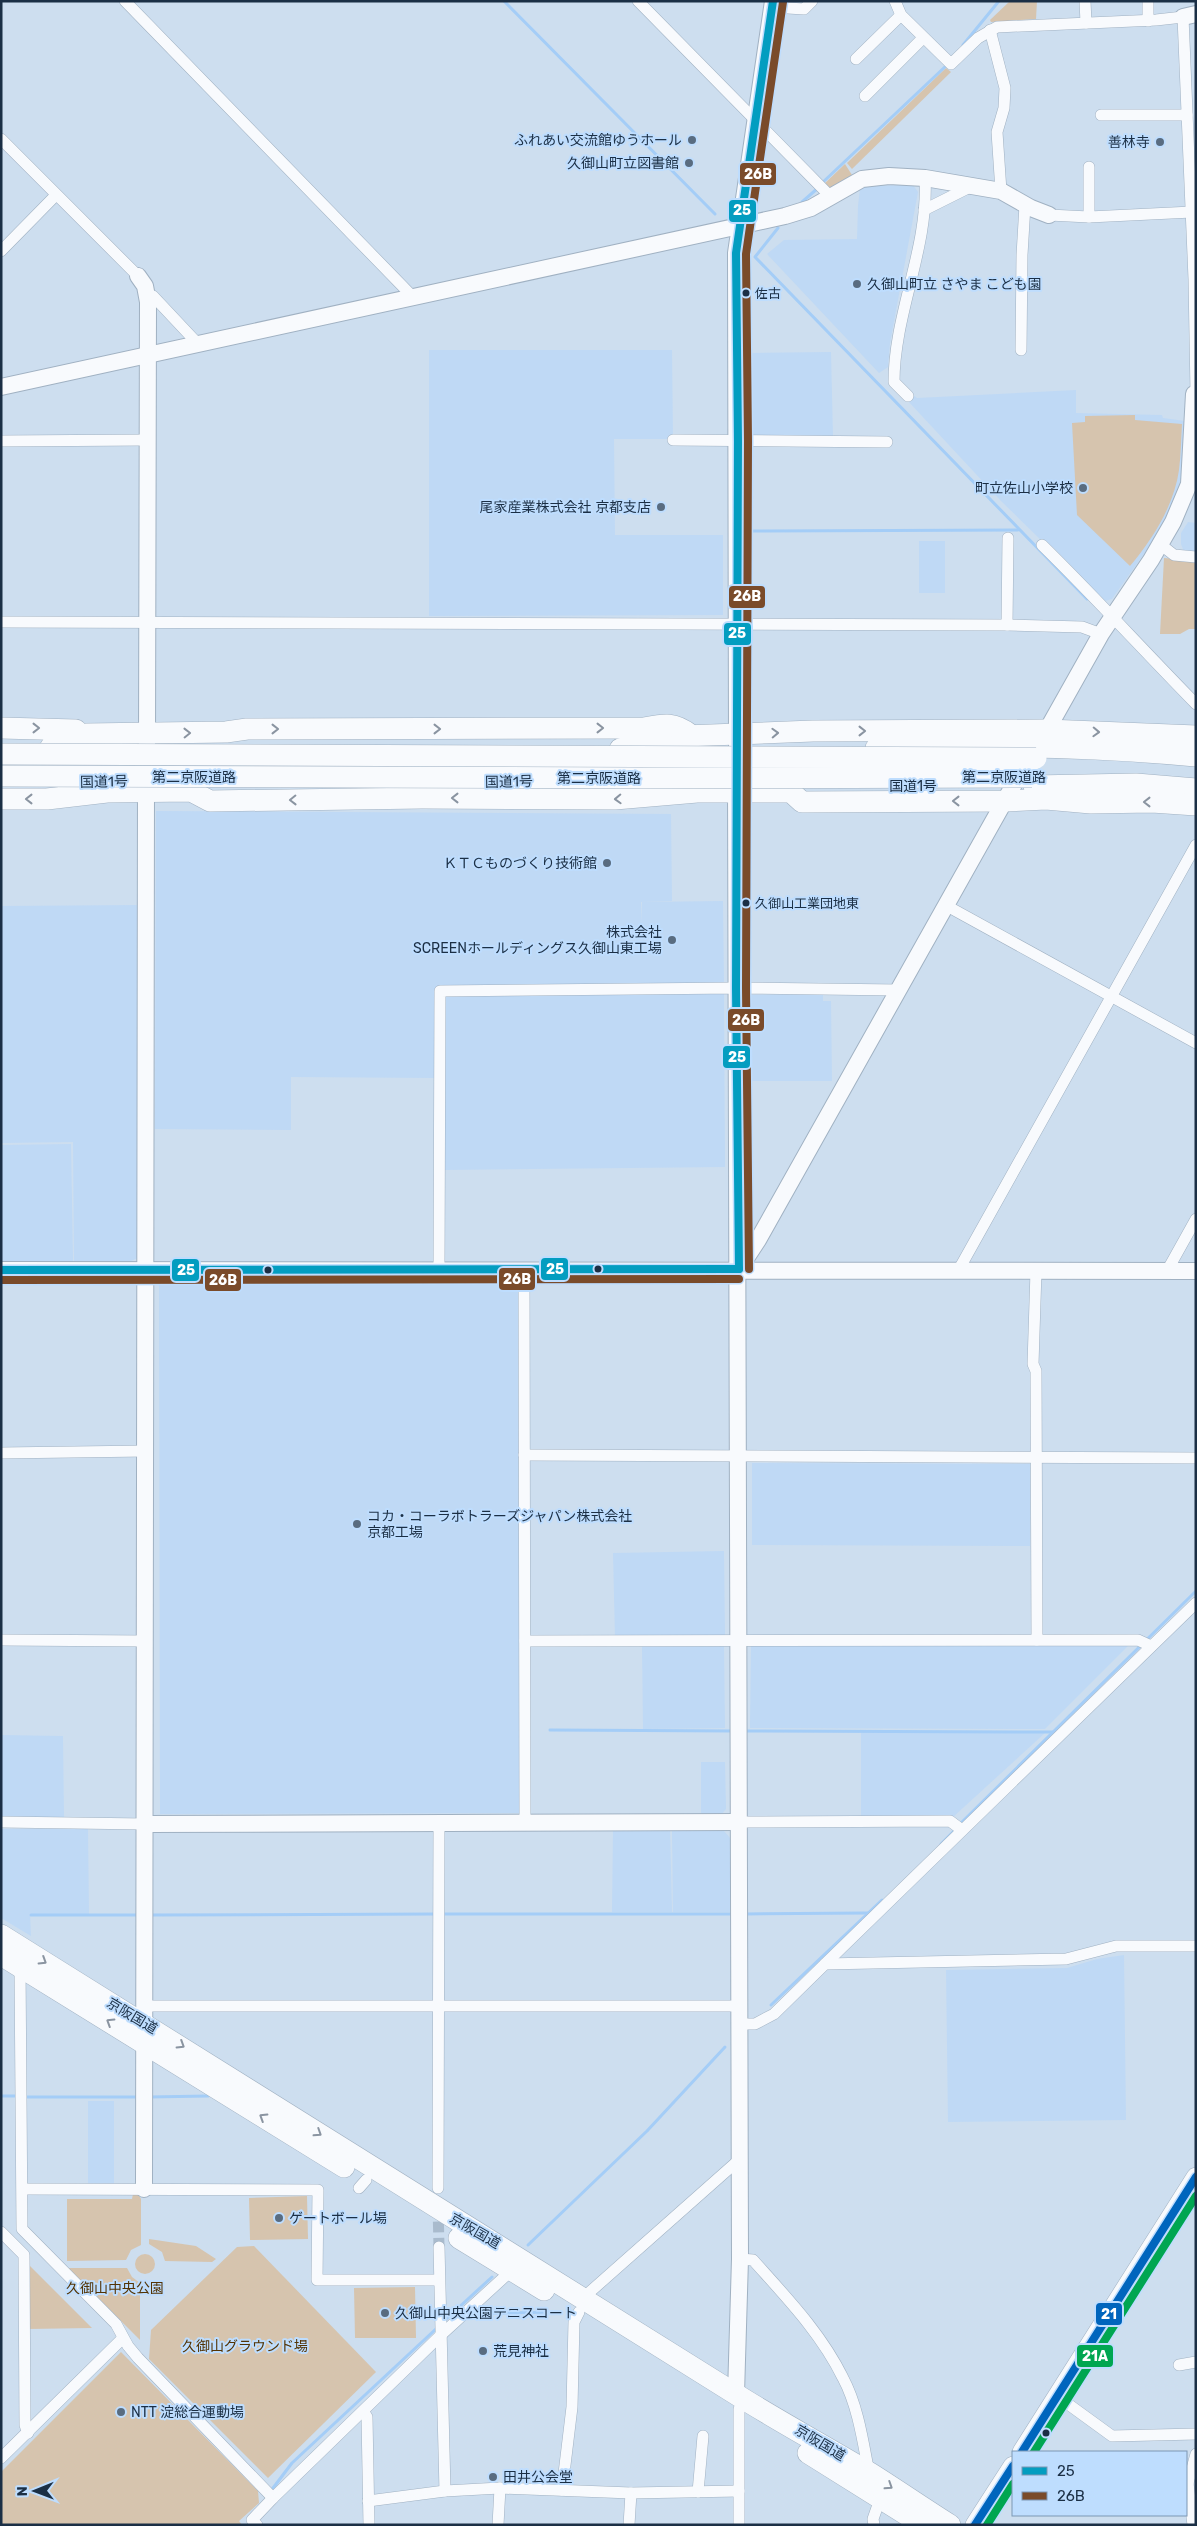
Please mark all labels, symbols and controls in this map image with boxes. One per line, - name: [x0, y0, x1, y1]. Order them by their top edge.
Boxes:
- place label: ふれあい交流館ゆうホール: [514, 132, 682, 149]
- marker: ふれあい交流館ゆうホール: [686, 134, 698, 146]
- place label: 善林寺: [1108, 134, 1150, 151]
- marker: 善林寺: [1154, 136, 1166, 148]
- place label: 久御山町立図書館: [567, 155, 679, 172]
- marker: 久御山町立図書館: [683, 157, 695, 169]
- line badge: 26B: [739, 162, 777, 186]
- text: 26B: [744, 166, 772, 183]
- line badge: 25: [728, 199, 757, 223]
- text: 25: [733, 202, 751, 219]
- place label: 久御山町立 さやま こども園: [867, 276, 1042, 293]
- marker: 久御山町立 さやま こども園: [851, 278, 863, 290]
- place label: 佐古: [755, 286, 781, 301]
- marker: 佐古: [741, 288, 751, 298]
- place label: 町立佐山小学校: [975, 480, 1073, 497]
- marker: 町立佐山小学校: [1077, 482, 1089, 494]
- place label: 尾家産業株式会社 京都支店: [480, 499, 651, 516]
- marker: 尾家産業株式会社 京都支店: [655, 501, 667, 513]
- line badge: 26B: [728, 585, 766, 609]
- text: 26B: [733, 588, 761, 605]
- line badge: 25: [723, 622, 752, 646]
- text: 25: [728, 625, 746, 642]
- one-way arrow: [33, 723, 41, 733]
- one-way arrow: [596, 723, 604, 733]
- one-way arrow: [271, 724, 279, 734]
- one-way arrow: [434, 724, 441, 734]
- one-way arrow: [858, 726, 866, 736]
- one-way arrow: [1092, 726, 1100, 737]
- one-way arrow: [184, 728, 191, 738]
- one-way arrow: [772, 728, 779, 738]
- street label: 第二京阪道路: [152, 769, 236, 786]
- street label: 第二京阪道路: [962, 769, 1046, 786]
- street label: 第二京阪道路: [557, 770, 641, 787]
- street label: 国道1号: [80, 773, 128, 791]
- street label: 国道1号: [485, 773, 533, 791]
- street label: 国道1号: [889, 778, 937, 795]
- one-way arrow: [451, 793, 458, 803]
- one-way arrow: [24, 794, 32, 804]
- one-way arrow: [613, 794, 621, 804]
- one-way arrow: [288, 795, 296, 805]
- one-way arrow: [952, 796, 960, 806]
- one-way arrow: [1143, 797, 1150, 807]
- place label: ＫＴＣものづくり技術館: [443, 855, 597, 872]
- marker: ＫＴＣものづくり技術館: [601, 857, 613, 869]
- place label: 久御山工業団地東: [755, 896, 859, 911]
- marker: 久御山工業団地東: [741, 898, 751, 908]
- place label: 株式会社 SCREENホールディングス久御山東工場: [413, 924, 662, 957]
- marker: 株式会社 SCREENホールディングス久御山東工場: [666, 934, 678, 946]
- line badge: 26B: [727, 1008, 765, 1032]
- text: 26B: [732, 1012, 760, 1029]
- line badge: 25: [722, 1045, 751, 1069]
- text: 25: [728, 1049, 746, 1066]
- line badge: 25: [540, 1257, 569, 1281]
- line badge: 25: [171, 1258, 200, 1282]
- text: 25: [546, 1261, 564, 1278]
- text: 25: [177, 1262, 195, 1279]
- unlabelled marker: [593, 1264, 603, 1274]
- unlabelled marker: [263, 1265, 273, 1275]
- line badge: 26B: [498, 1267, 536, 1291]
- line badge: 26B: [204, 1268, 242, 1292]
- text: 26B: [503, 1271, 531, 1288]
- text: 26B: [209, 1272, 237, 1289]
- place label: コカ・コーラボトラーズジャパン株式会社 京都工場: [367, 1508, 632, 1541]
- marker: コカ・コーラボトラーズジャパン株式会社 京都工場: [351, 1518, 363, 1530]
- one-way arrow: [37, 1954, 46, 1964]
- street label: 京阪国道: [104, 1994, 160, 2038]
- one-way arrow: [107, 2019, 116, 2028]
- one-way arrow: [176, 2039, 185, 2049]
- one-way arrow: [260, 2113, 269, 2123]
- one-way arrow: [313, 2126, 322, 2136]
- place label: ゲートボール場: [289, 2210, 387, 2227]
- street label: 京阪国道: [447, 2210, 503, 2252]
- marker: ゲートボール場: [273, 2212, 285, 2224]
- park label: 久御山中央公園: [66, 2280, 164, 2297]
- line badge: 21: [1095, 2302, 1123, 2326]
- place label: 久御山中央公園テニスコート: [395, 2305, 577, 2322]
- text: 21: [1101, 2306, 1117, 2323]
- marker: 久御山中央公園テニスコート: [379, 2307, 391, 2319]
- park label: 久御山グラウンド場: [182, 2338, 308, 2355]
- place label: 荒見神社: [493, 2343, 549, 2360]
- line badge: 21A: [1076, 2344, 1114, 2368]
- marker: 荒見神社: [477, 2345, 489, 2357]
- text: 21A: [1082, 2348, 1108, 2365]
- place label: NTT 淀総合運動場: [131, 2404, 244, 2421]
- marker: NTT 淀総合運動場: [115, 2406, 127, 2418]
- street label: 京阪国道: [792, 2421, 848, 2465]
- unlabelled marker: [1041, 2428, 1051, 2438]
- legend: [1012, 2451, 1187, 2516]
- text: 25: [1057, 2462, 1075, 2480]
- north arrow: [10, 2466, 60, 2516]
- place label: 田井公会堂: [503, 2469, 573, 2486]
- marker: 田井公会堂: [487, 2471, 499, 2483]
- one-way arrow: [884, 2479, 893, 2489]
- text: N: [14, 2486, 31, 2496]
- text: 26B: [1057, 2487, 1085, 2505]

